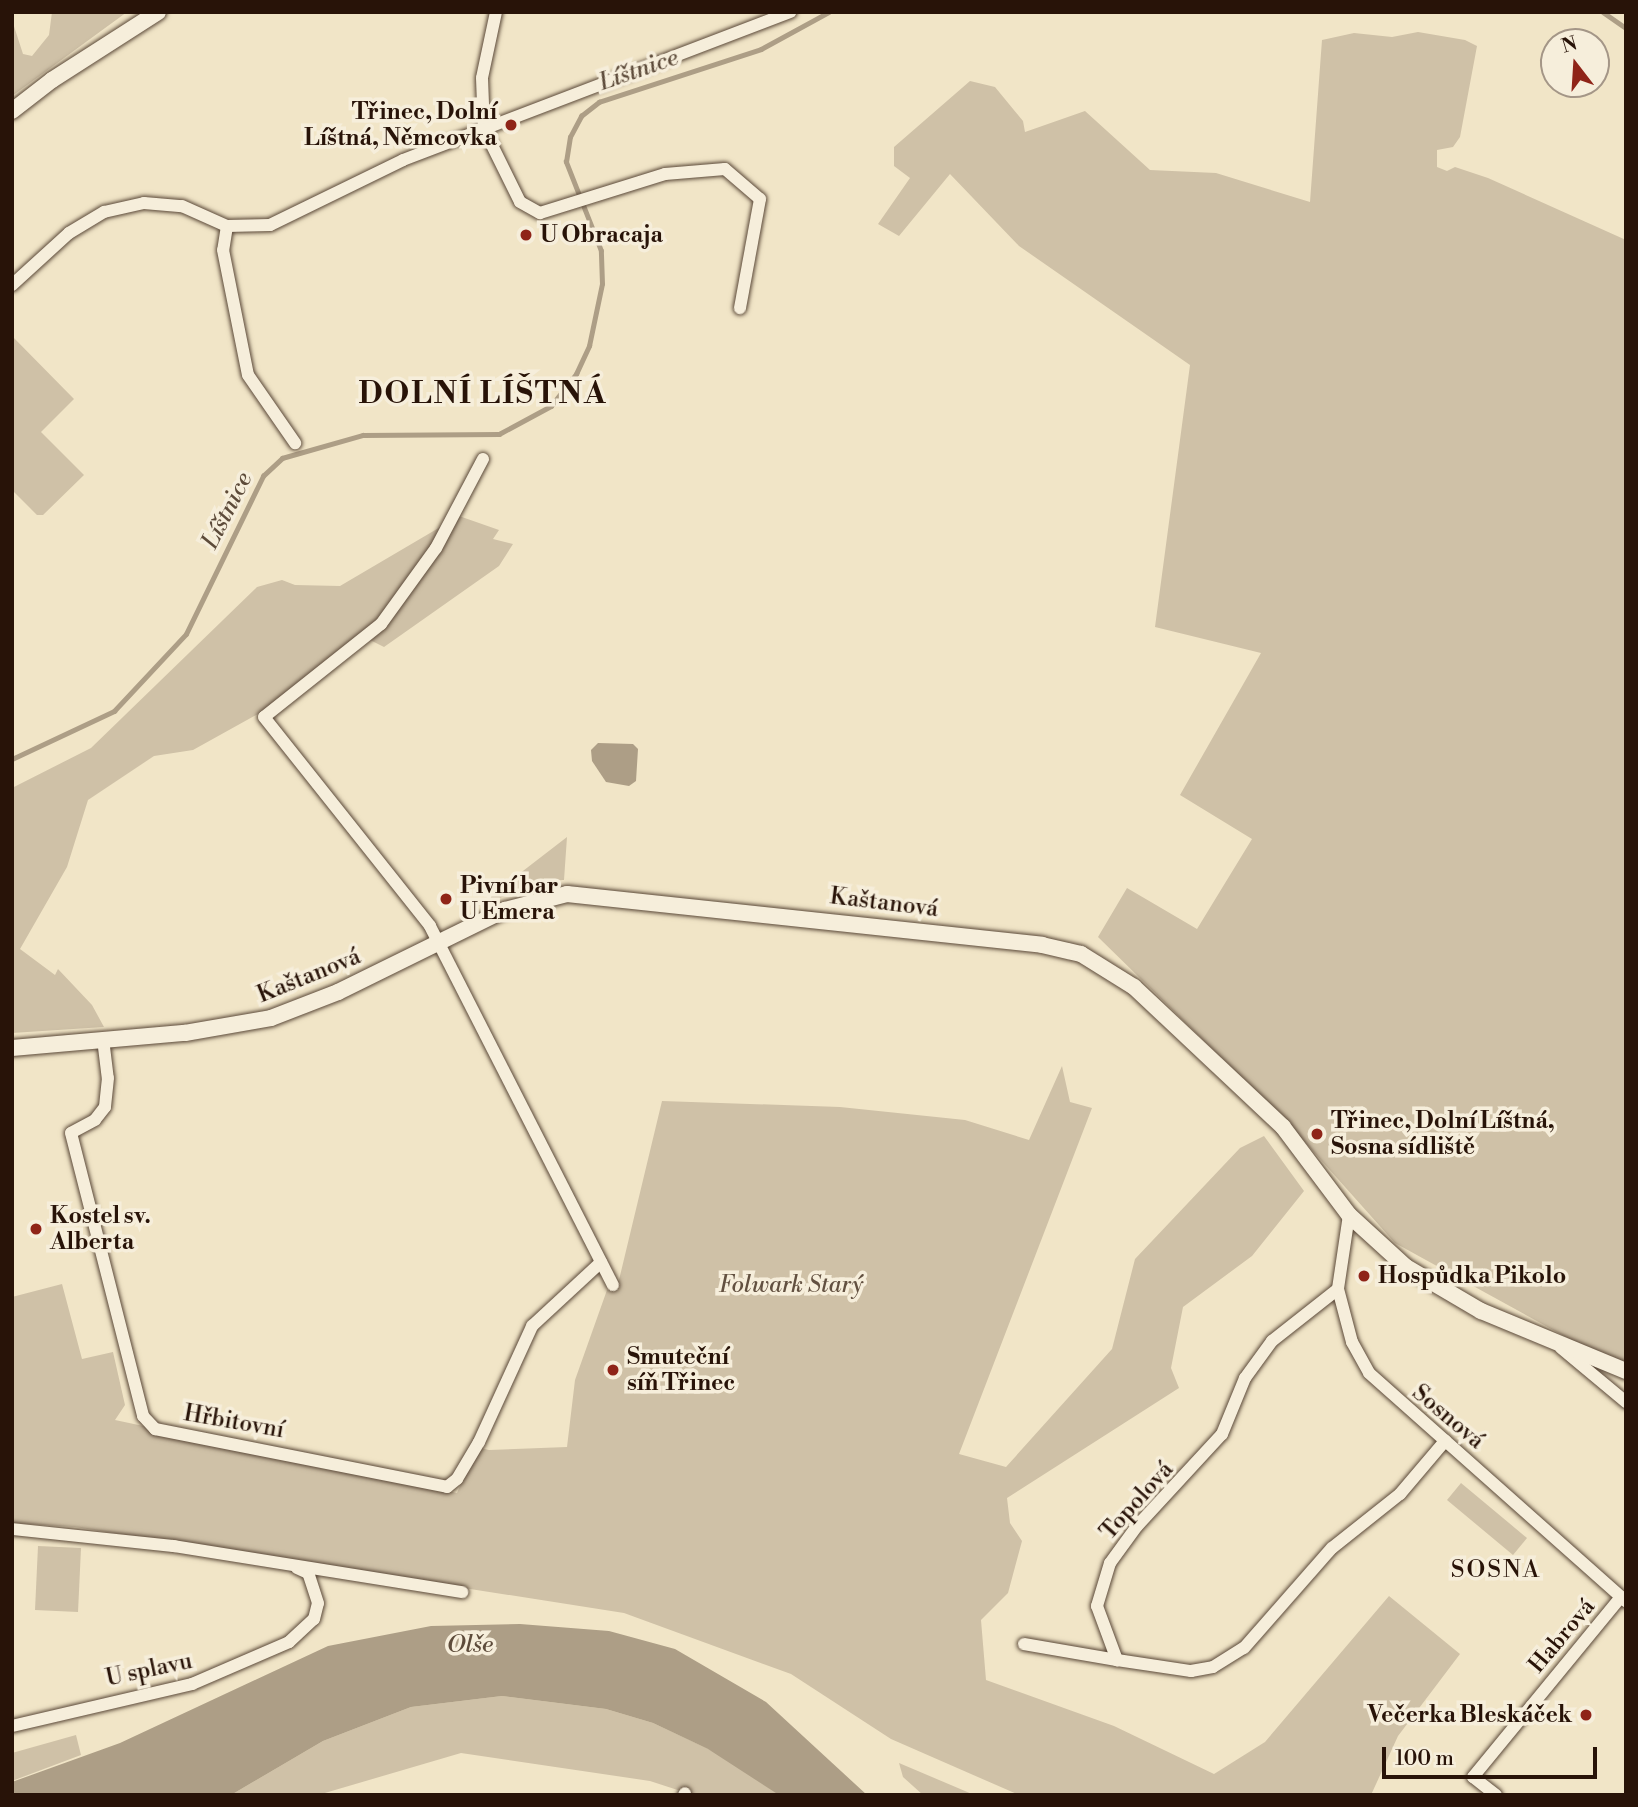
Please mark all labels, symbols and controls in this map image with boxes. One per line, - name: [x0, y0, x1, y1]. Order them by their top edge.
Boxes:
- north arrow: [1540, 28, 1610, 98]
- text: N: [1559, 31, 1580, 59]
- water label: Líštnice: [596, 44, 682, 98]
- place label: Třinec, Dolní Líštná, Němcovka: [304, 98, 497, 152]
- marker: Třinec, Dolní Líštná, Němcovka: [503, 117, 519, 133]
- place label: U Obracaja: [540, 221, 663, 249]
- marker: U Obracaja: [518, 227, 534, 243]
- district label: DOLNÍ LÍŠTNÁ: [360, 376, 606, 412]
- water label: Líštnice: [197, 468, 259, 554]
- place label: Pivní bar U Emera: [460, 872, 558, 926]
- street label: Kaštanová: [828, 883, 940, 923]
- marker: Pivní bar U Emera: [438, 891, 454, 907]
- street label: Kaštanová: [253, 943, 365, 1009]
- place label: Třinec, Dolní Líštná, Sosna sídliště: [1331, 1107, 1555, 1161]
- marker: Třinec, Dolní Líštná, Sosna sídliště: [1309, 1126, 1325, 1142]
- place label: Kostel sv. Alberta: [50, 1202, 151, 1256]
- marker: Kostel sv. Alberta: [28, 1221, 44, 1237]
- place label: Hospůdka Pikolo: [1378, 1262, 1566, 1290]
- marker: Hospůdka Pikolo: [1356, 1268, 1372, 1284]
- park label: Folwark Starý: [719, 1271, 863, 1299]
- place label: Smuteční síň Třinec: [627, 1343, 735, 1397]
- marker: Smuteční síň Třinec: [605, 1362, 621, 1378]
- street label: Sosnová: [1406, 1379, 1490, 1455]
- street label: Hřbitovní: [182, 1400, 286, 1444]
- street label: Topolová: [1095, 1456, 1179, 1546]
- district label: SOSNA: [1451, 1557, 1541, 1585]
- street label: Habrová: [1523, 1593, 1601, 1679]
- water label: Olše: [447, 1632, 493, 1660]
- street label: U splavu: [103, 1647, 195, 1693]
- place label: Večerka Bleskáček: [1368, 1701, 1572, 1729]
- marker: Večerka Bleskáček: [1578, 1707, 1594, 1723]
- scale bar: [1386, 1734, 1601, 1778]
- text: 100 m: [1395, 1746, 1454, 1772]

